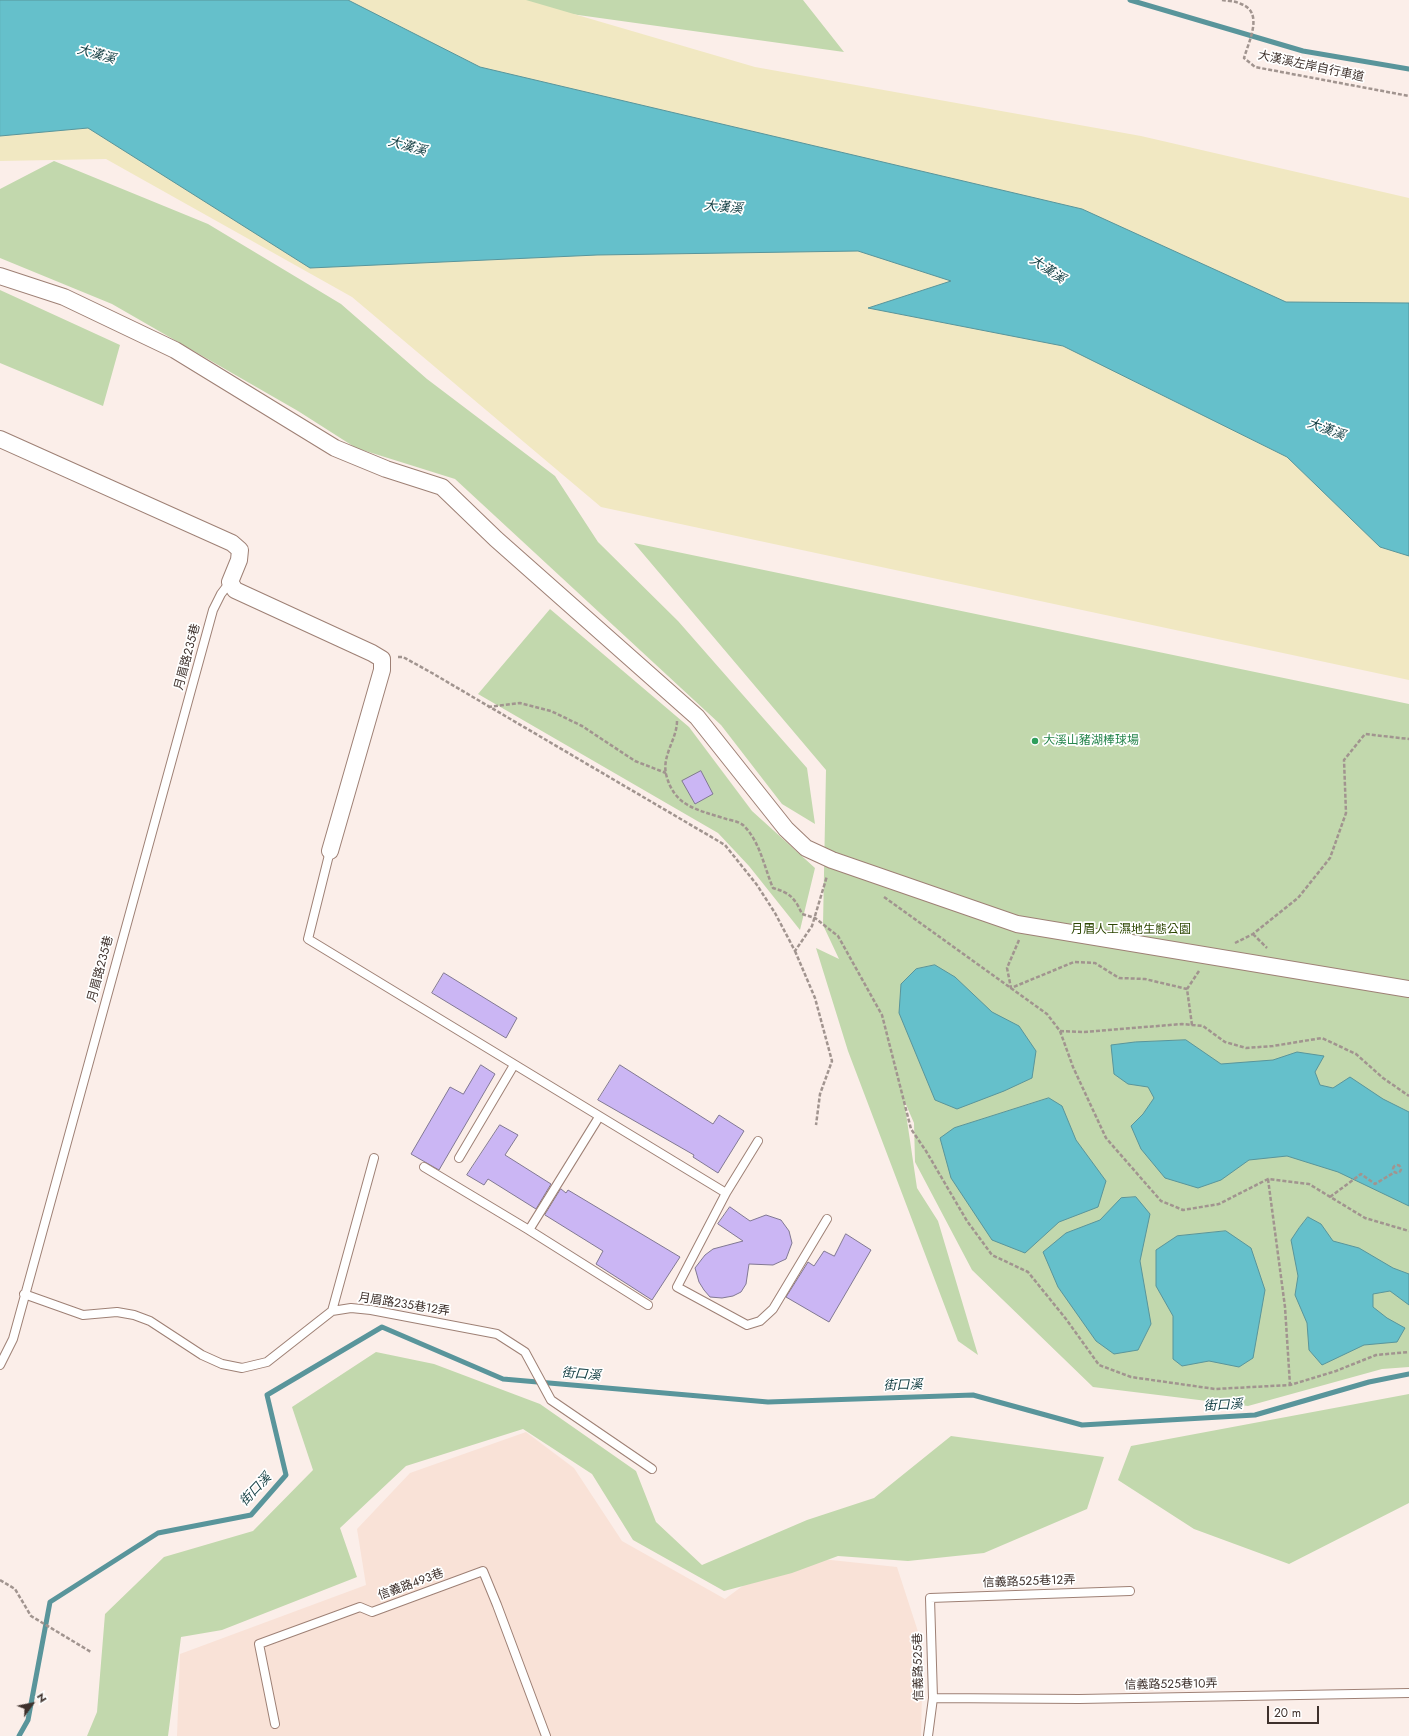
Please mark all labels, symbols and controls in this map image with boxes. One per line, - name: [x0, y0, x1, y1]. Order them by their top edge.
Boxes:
- water label: 大漢溪: [75, 42, 117, 68]
- street label: 大漢溪左岸自行車道: [1257, 49, 1365, 85]
- water label: 大漢溪: [386, 134, 428, 160]
- water label: 大漢溪: [703, 199, 743, 217]
- water label: 大漢溪: [1026, 253, 1068, 287]
- water label: 大漢溪: [1305, 416, 1347, 444]
- street label: 月眉路235巷: [172, 622, 204, 692]
- place label: 大溪山豬湖棒球場: [1043, 734, 1139, 748]
- marker: 大溪山豬湖棒球場: [1030, 736, 1040, 746]
- park label: 月眉人工濕地生態公園: [1071, 923, 1191, 937]
- street label: 月眉路235巷: [85, 934, 117, 1004]
- street label: 月眉路235巷12弄: [357, 1291, 451, 1319]
- water label: 街口溪: [561, 1366, 601, 1384]
- water label: 街口溪: [883, 1378, 923, 1394]
- water label: 街口溪: [1203, 1397, 1243, 1415]
- water label: 街口溪: [237, 1470, 275, 1510]
- street label: 信義路493巷: [376, 1567, 446, 1603]
- street label: 信義路525巷12弄: [982, 1573, 1076, 1591]
- street label: 信義路525巷: [911, 1633, 927, 1701]
- street label: 信義路525巷10弄: [1124, 1677, 1218, 1693]
- north arrow: [12, 1684, 52, 1724]
- text: N: [33, 1689, 51, 1705]
- scale bar: [1269, 1698, 1321, 1724]
- text: 20 m: [1274, 1704, 1301, 1722]

